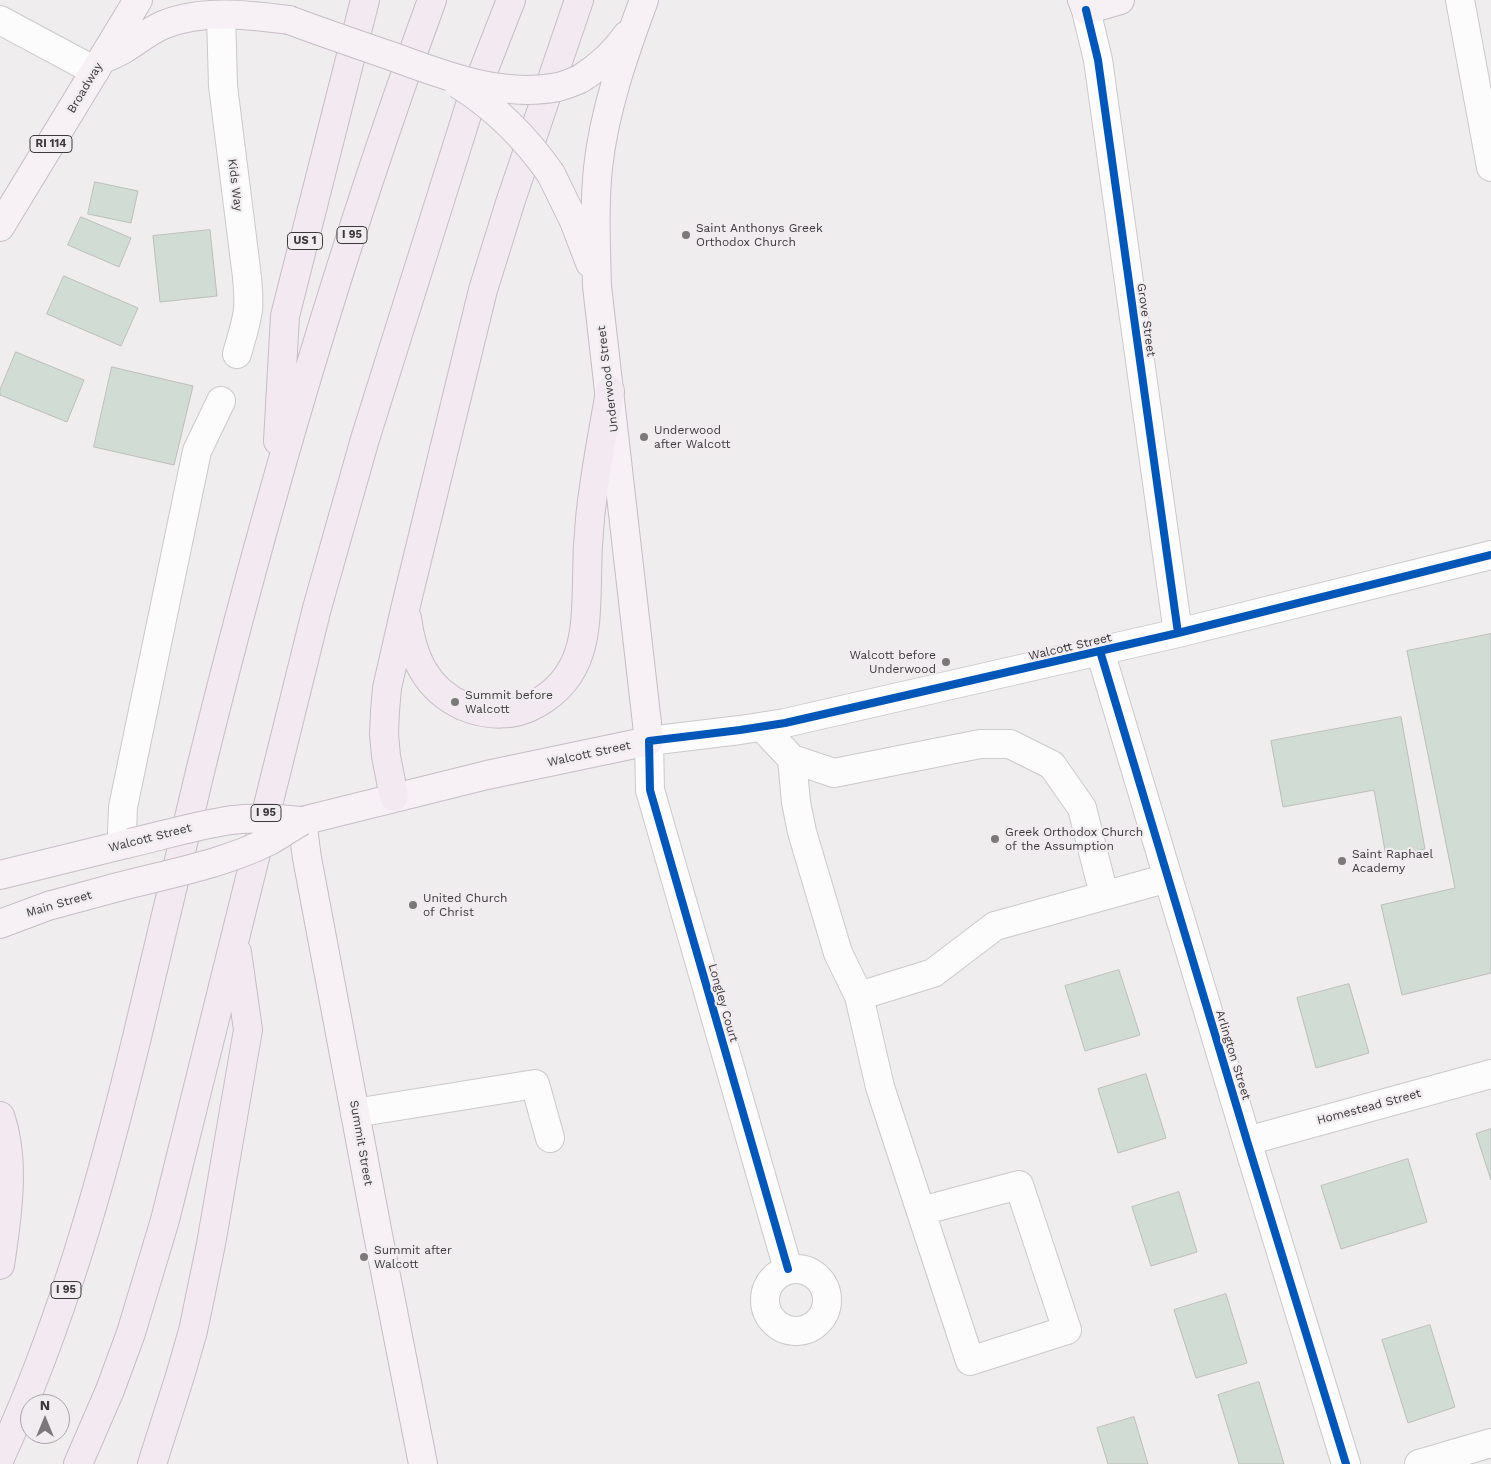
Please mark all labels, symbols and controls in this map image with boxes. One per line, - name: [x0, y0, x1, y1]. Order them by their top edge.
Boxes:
- street label: Broadway: [64, 60, 106, 116]
- road number: RI 114: [30, 136, 72, 152]
- street label: Kids Way: [225, 158, 245, 212]
- place label: Saint Anthonys Greek Orthodox Church: [696, 221, 823, 249]
- road number: I 95: [337, 226, 367, 244]
- marker: Saint Anthonys Greek Orthodox Church: [680, 229, 692, 241]
- road number: US 1: [288, 232, 322, 250]
- street label: Grove Street: [1134, 282, 1158, 358]
- street label: Underwood Street: [594, 325, 622, 433]
- place label: Underwood after Walcott: [654, 423, 730, 451]
- marker: Underwood after Walcott: [638, 431, 650, 443]
- street label: Walcott Street: [1027, 630, 1113, 664]
- place label: Walcott before Underwood: [850, 648, 936, 676]
- marker: Walcott before Underwood: [940, 656, 952, 668]
- place label: Summit before Walcott: [465, 688, 553, 716]
- marker: Summit before Walcott: [449, 696, 461, 708]
- street label: Walcott Street: [546, 738, 632, 770]
- road number: I 95: [251, 804, 281, 821]
- street label: Walcott Street: [107, 821, 193, 855]
- place label: Greek Orthodox Church of the Assumption: [1005, 825, 1143, 853]
- marker: Greek Orthodox Church of the Assumption: [989, 833, 1001, 845]
- place label: Saint Raphael Academy: [1352, 847, 1433, 875]
- marker: Saint Raphael Academy: [1336, 855, 1348, 867]
- street label: Main Street: [24, 888, 94, 920]
- place label: United Church of Christ: [423, 891, 508, 919]
- marker: United Church of Christ: [407, 899, 419, 911]
- street label: Longley Court: [705, 962, 741, 1044]
- street label: Arlington Street: [1212, 1008, 1254, 1102]
- street label: Homestead Street: [1315, 1086, 1423, 1128]
- street label: Summit Street: [346, 1099, 376, 1187]
- place label: Summit after Walcott: [374, 1243, 452, 1271]
- marker: Summit after Walcott: [358, 1251, 370, 1263]
- road number: I 95: [51, 1282, 81, 1298]
- north arrow: [20, 1394, 70, 1444]
- text: N: [40, 1397, 50, 1413]

